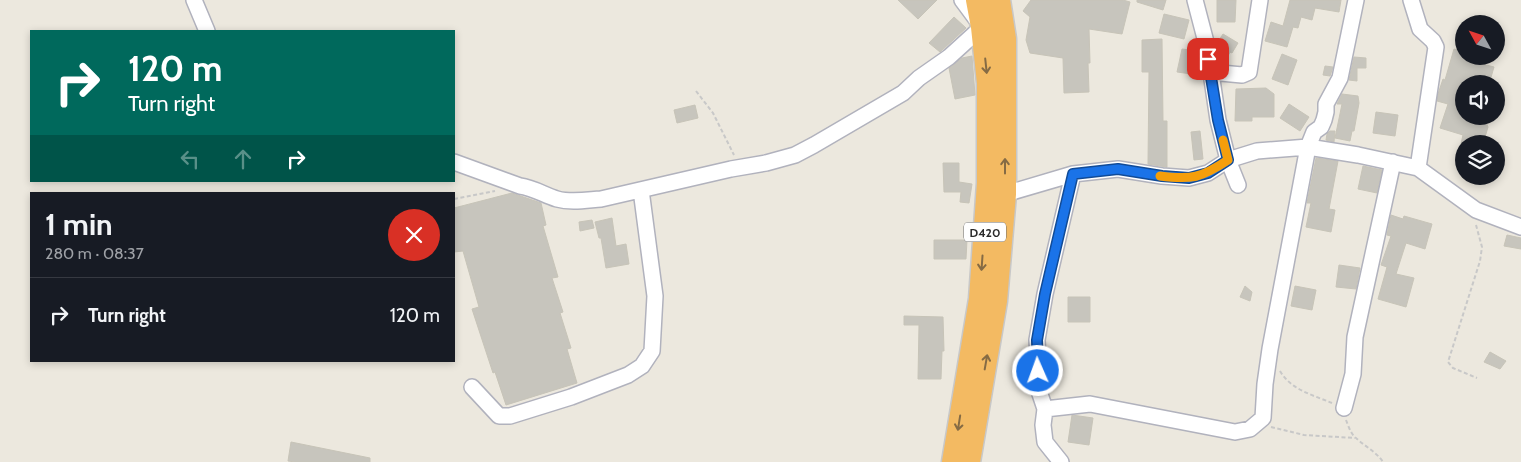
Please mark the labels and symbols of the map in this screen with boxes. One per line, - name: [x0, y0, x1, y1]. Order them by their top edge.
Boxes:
- north arrow: [1455, 15, 1505, 65]
- pin: [1187, 38, 1229, 80]
- one-way arrow: [981, 57, 991, 73]
- one-way arrow: [1000, 158, 1009, 174]
- road number: D420: [964, 222, 1006, 242]
- one-way arrow: [978, 254, 987, 270]
- position arrow: [1011, 344, 1063, 396]
- one-way arrow: [981, 355, 991, 371]
- one-way arrow: [954, 415, 964, 431]

